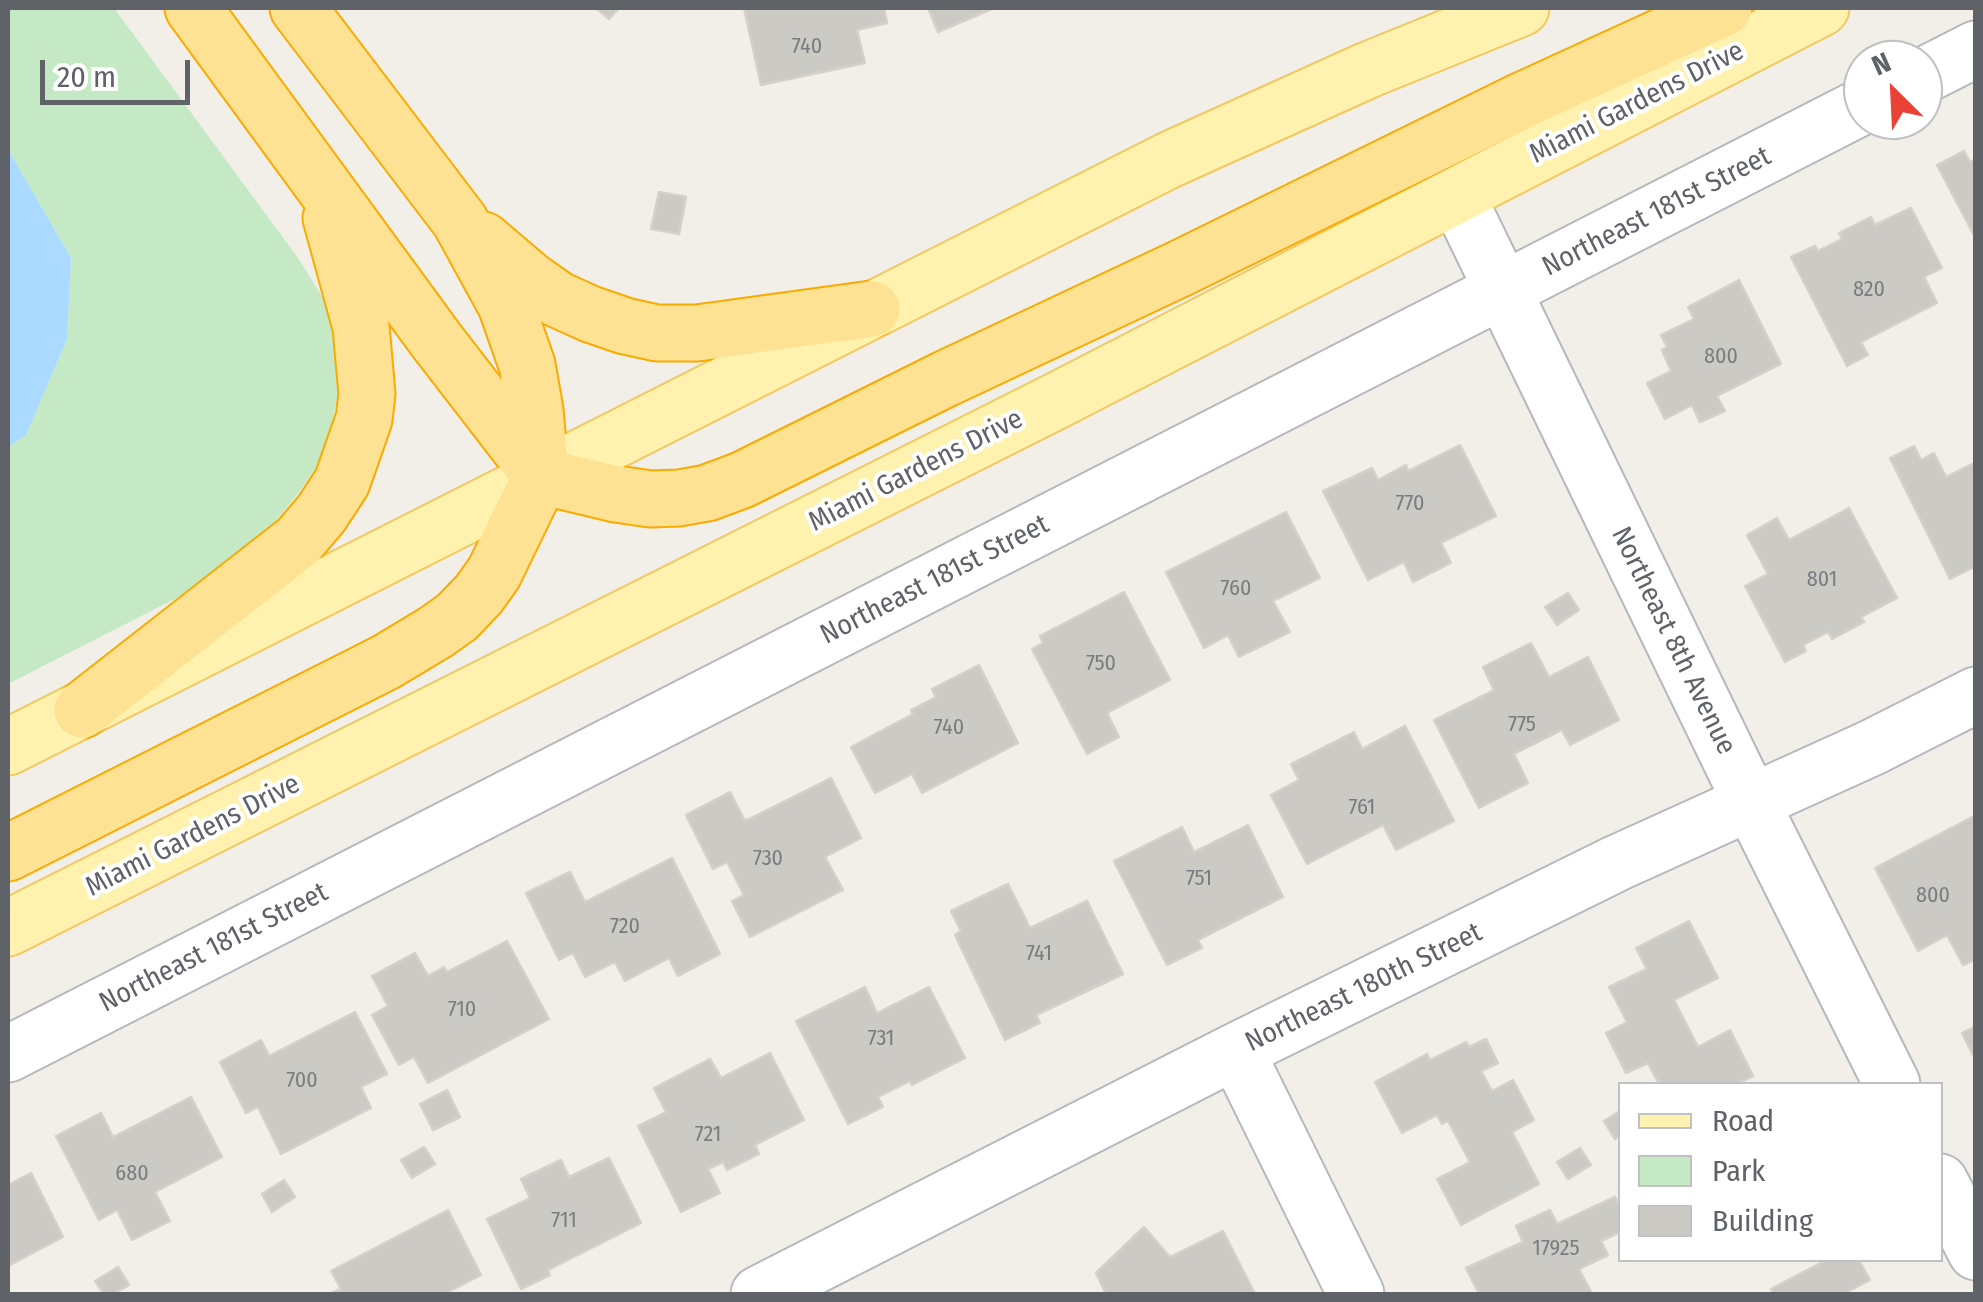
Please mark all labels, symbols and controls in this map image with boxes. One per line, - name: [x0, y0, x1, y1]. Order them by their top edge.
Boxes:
- house number: 740: [792, 34, 822, 60]
- street label: Miami Gardens Drive: [1524, 34, 1750, 172]
- scale bar: [45, 40, 195, 102]
- north arrow: [1843, 40, 1943, 140]
- text: N: [1867, 45, 1896, 82]
- text: 20 m: [57, 59, 116, 95]
- street label: Northeast 181st Street: [1537, 140, 1777, 284]
- house number: 820: [1853, 277, 1885, 303]
- house number: 800: [1704, 344, 1738, 370]
- street label: Miami Gardens Drive: [803, 402, 1029, 540]
- house number: 770: [1395, 491, 1425, 517]
- street label: Northeast 181st Street: [815, 508, 1055, 652]
- street label: Northeast 8th Avenue: [1603, 522, 1743, 760]
- house number: 801: [1807, 567, 1837, 593]
- house number: 760: [1221, 576, 1251, 602]
- house number: 750: [1086, 651, 1116, 677]
- house number: 775: [1508, 712, 1536, 738]
- house number: 740: [934, 715, 964, 741]
- street label: Miami Gardens Drive: [80, 767, 306, 905]
- house number: 761: [1349, 795, 1375, 821]
- house number: 730: [753, 846, 783, 872]
- house number: 751: [1186, 866, 1212, 892]
- street label: Northeast 181st Street: [94, 876, 334, 1020]
- house number: 800: [1916, 883, 1950, 909]
- house number: 720: [610, 914, 640, 940]
- street label: Northeast 180th Street: [1240, 916, 1488, 1060]
- house number: 741: [1026, 941, 1052, 967]
- house number: 710: [448, 997, 476, 1023]
- house number: 731: [868, 1026, 894, 1052]
- house number: 700: [286, 1068, 318, 1094]
- legend: [1618, 1082, 1943, 1262]
- text: Road: [1712, 1103, 1774, 1139]
- house number: 721: [695, 1122, 721, 1148]
- text: Park: [1712, 1153, 1765, 1189]
- house number: 680: [115, 1161, 149, 1187]
- text: Building: [1712, 1203, 1813, 1239]
- house number: 711: [551, 1208, 577, 1234]
- house number: 17925: [1532, 1236, 1580, 1262]

